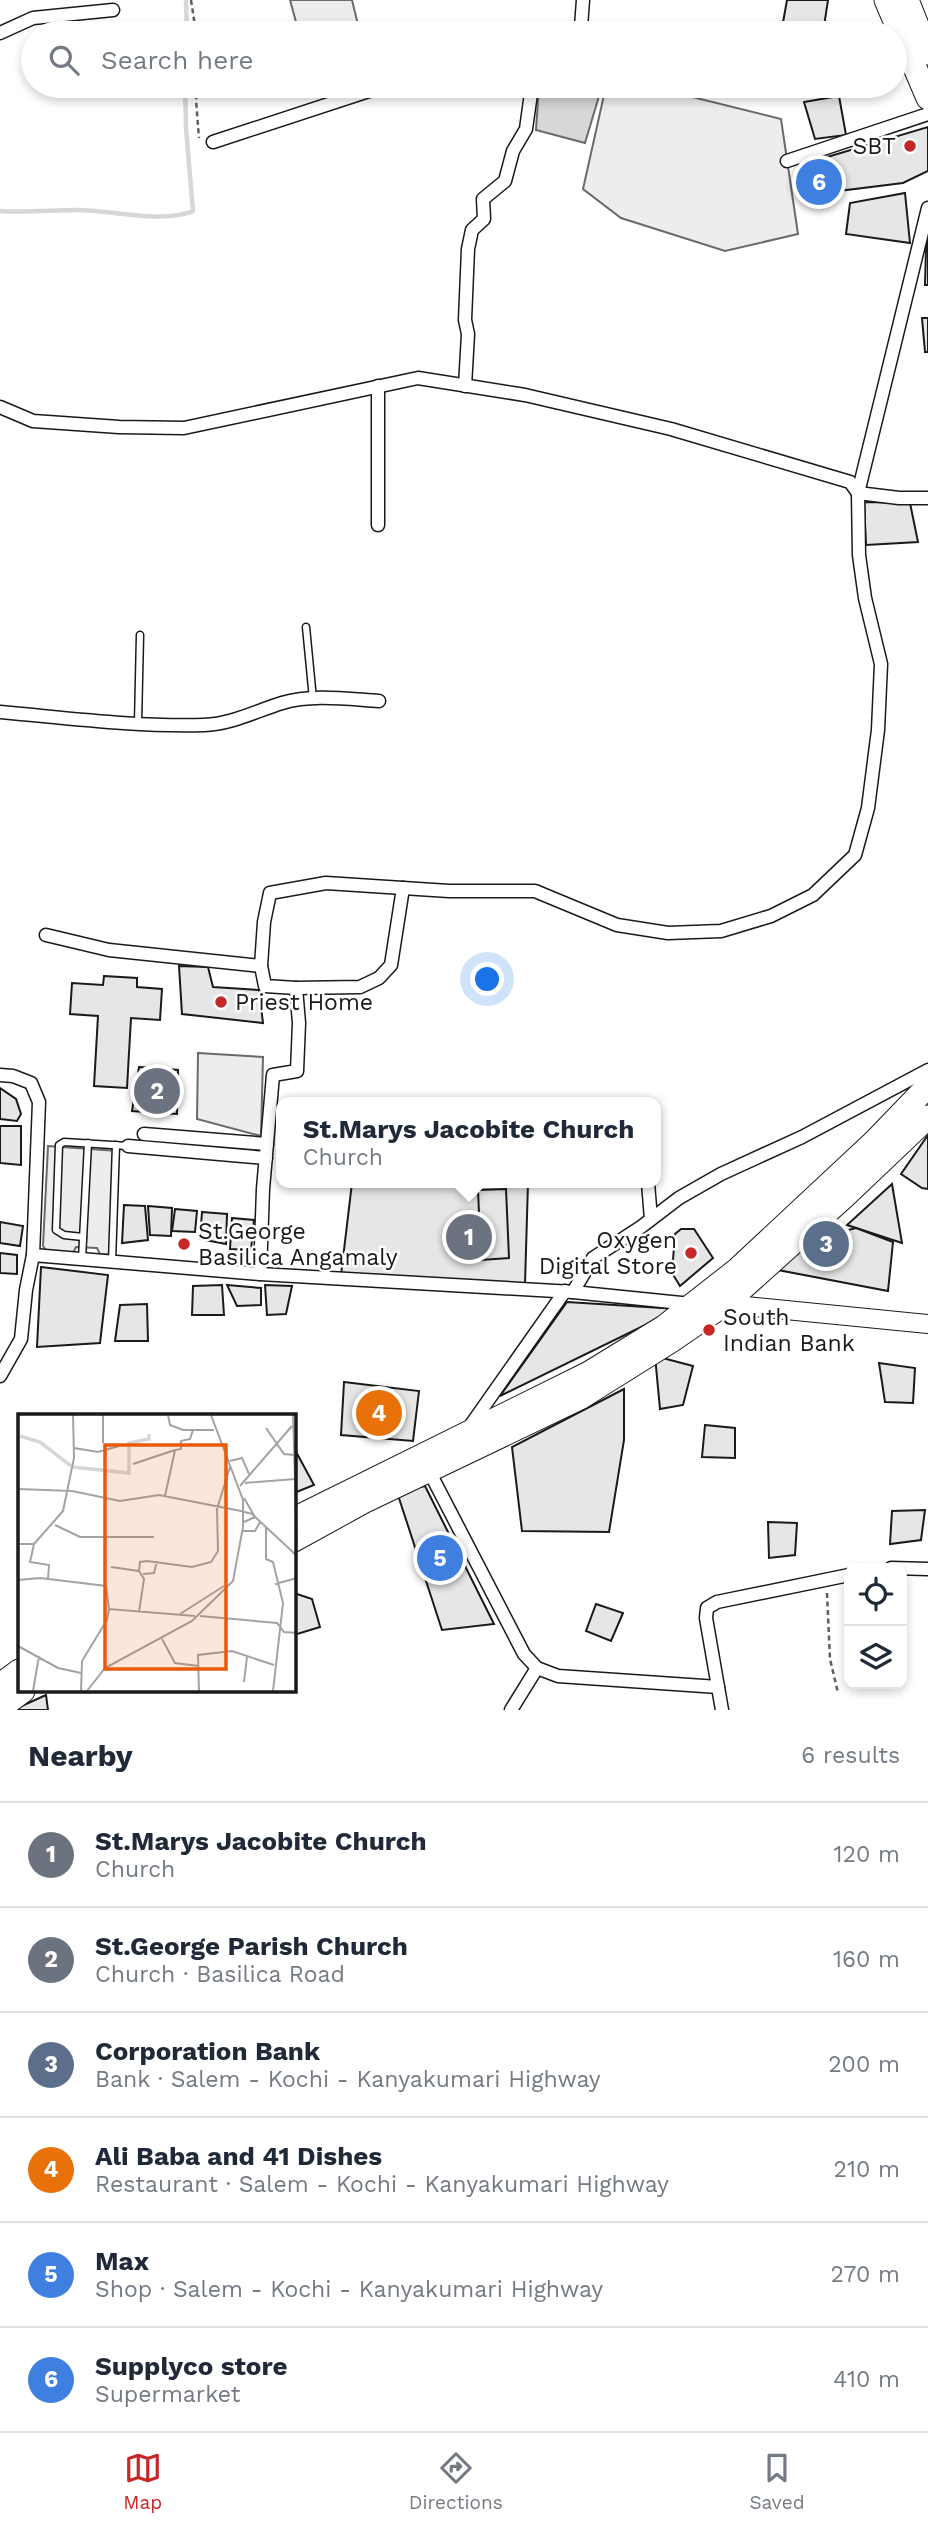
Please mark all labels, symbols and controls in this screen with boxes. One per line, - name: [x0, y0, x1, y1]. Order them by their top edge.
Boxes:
- search box: [21, 21, 907, 98]
- icon: search: [45, 41, 83, 79]
- text: Search here: [101, 45, 253, 75]
- place label: SBT: [853, 133, 896, 160]
- marker: SBT: [902, 138, 918, 154]
- pin: 6: [796, 156, 842, 208]
- your location: [470, 962, 504, 996]
- place label: Priest Home: [235, 989, 373, 1016]
- marker: Priest Home: [213, 994, 229, 1010]
- pin: 2: [134, 1065, 180, 1117]
- popup: [276, 1097, 661, 1188]
- text: St.Marys Jacobite Church: [303, 1114, 634, 1144]
- text: Church: [303, 1144, 383, 1171]
- pin: 1: [446, 1211, 492, 1263]
- place label: St.George Basilica Angamaly: [198, 1218, 398, 1271]
- pin: 3: [803, 1218, 849, 1270]
- place label: Oxygen Digital Store: [539, 1227, 677, 1280]
- marker: St.George Basilica Angamaly: [176, 1236, 192, 1252]
- marker: Oxygen Digital Store: [683, 1245, 699, 1261]
- place label: South Indian Bank: [723, 1304, 855, 1357]
- marker: South Indian Bank: [701, 1322, 717, 1338]
- pin: 4: [356, 1387, 402, 1439]
- inset map: [18, 1414, 296, 1692]
- pin: 5: [417, 1532, 463, 1584]
- map controls: [844, 1563, 907, 1689]
- button: locate: [844, 1563, 907, 1626]
- button: layers: [844, 1626, 907, 1689]
- text: Nearby: [28, 1738, 133, 1773]
- text: 6 results: [801, 1742, 900, 1769]
- text: St.Marys Jacobite Church: [95, 1826, 427, 1856]
- text: 1: [46, 1841, 56, 1868]
- text: 120 m: [834, 1841, 900, 1868]
- text: Church: [95, 1856, 175, 1883]
- text: St.George Parish Church: [95, 1931, 408, 1961]
- text: 2: [44, 1946, 58, 1973]
- text: 160 m: [833, 1946, 900, 1973]
- text: Church · Basilica Road: [95, 1961, 345, 1988]
- text: Corporation Bank: [95, 2036, 320, 2066]
- text: 3: [44, 2051, 58, 2078]
- text: 200 m: [828, 2051, 900, 2078]
- text: Bank · Salem - Kochi - Kanyakumari Highway: [95, 2066, 601, 2093]
- text: Ali Baba and 41 Dishes: [95, 2141, 382, 2171]
- text: 4: [44, 2156, 58, 2183]
- text: 210 m: [834, 2156, 900, 2183]
- text: Restaurant · Salem - Kochi - Kanyakumari Highway: [95, 2171, 669, 2198]
- text: Max: [95, 2246, 149, 2276]
- text: 5: [44, 2261, 58, 2288]
- text: 270 m: [831, 2261, 900, 2288]
- text: Shop · Salem - Kochi - Kanyakumari Highway: [95, 2276, 603, 2303]
- text: Supplyco store: [95, 2351, 288, 2381]
- text: 6: [44, 2366, 58, 2393]
- text: 410 m: [833, 2366, 900, 2393]
- text: Supermarket: [95, 2381, 240, 2408]
- tab: Map: [123, 2449, 162, 2514]
- tab: Directions: [409, 2449, 503, 2514]
- tab: Saved: [749, 2449, 805, 2514]

